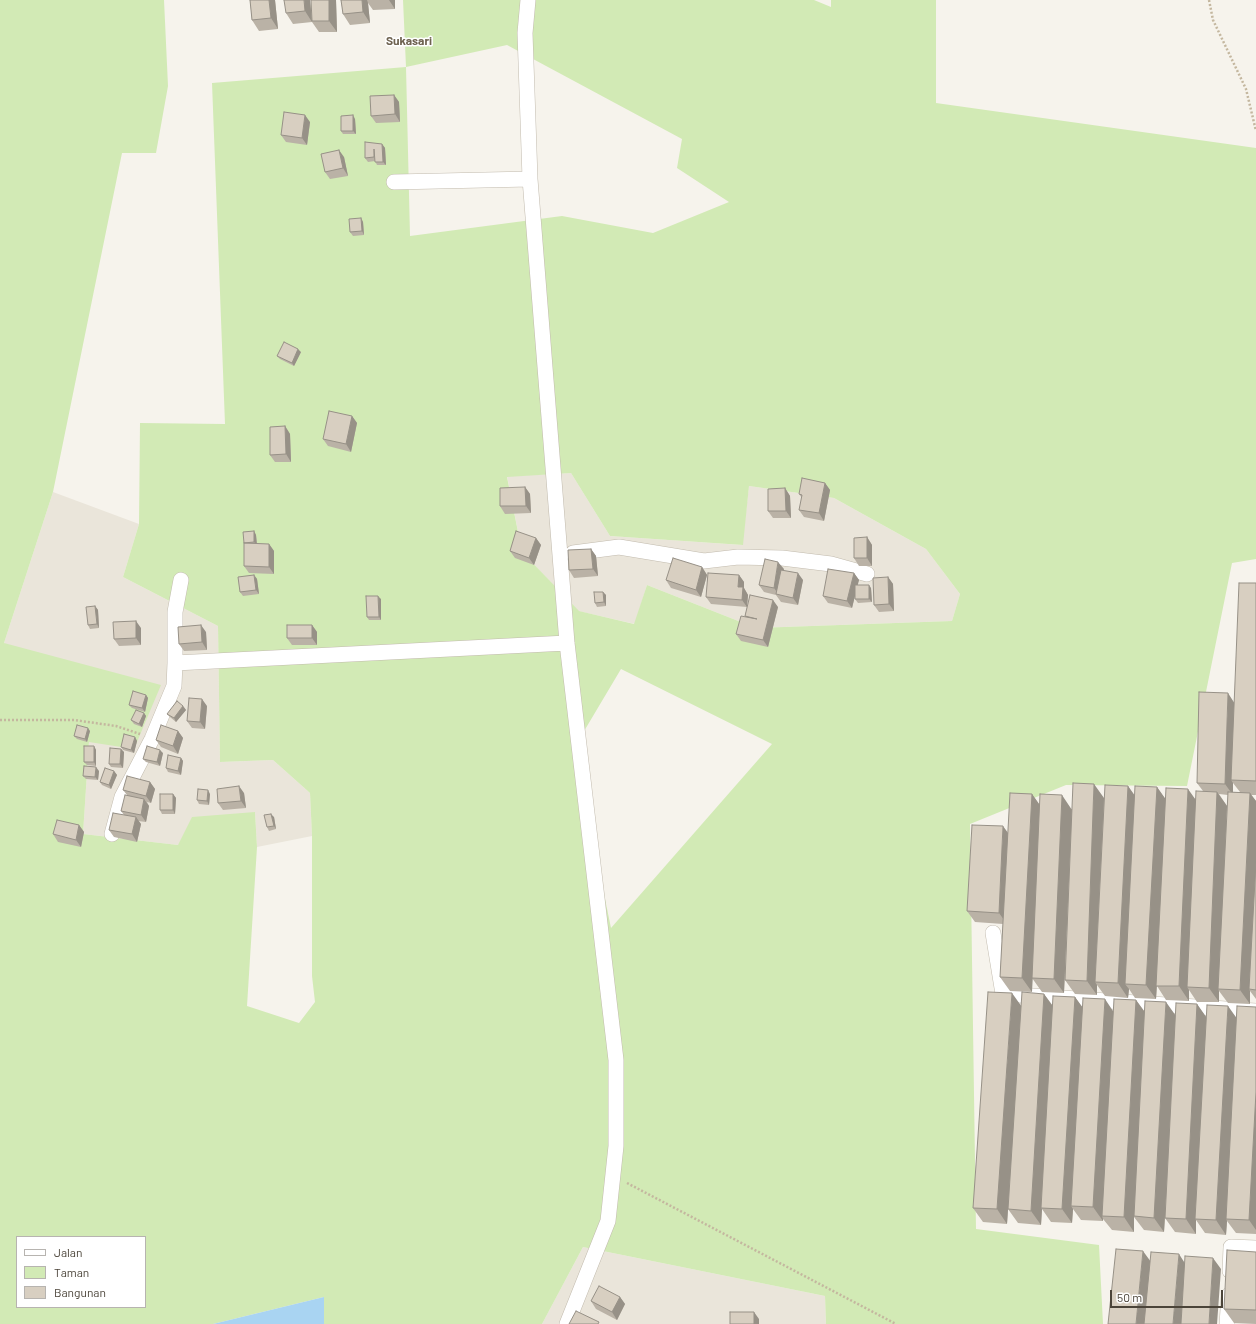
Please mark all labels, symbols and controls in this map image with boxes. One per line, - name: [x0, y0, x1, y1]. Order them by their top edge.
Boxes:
- district label: Sukasari: [386, 34, 432, 48]
- legend: [16, 1236, 146, 1308]
- text: Jalan: [54, 1245, 82, 1259]
- text: Taman: [54, 1265, 89, 1279]
- scale bar: [1112, 1282, 1225, 1308]
- text: Bangunan: [54, 1285, 106, 1299]
- text: 50 m: [1117, 1290, 1142, 1304]

